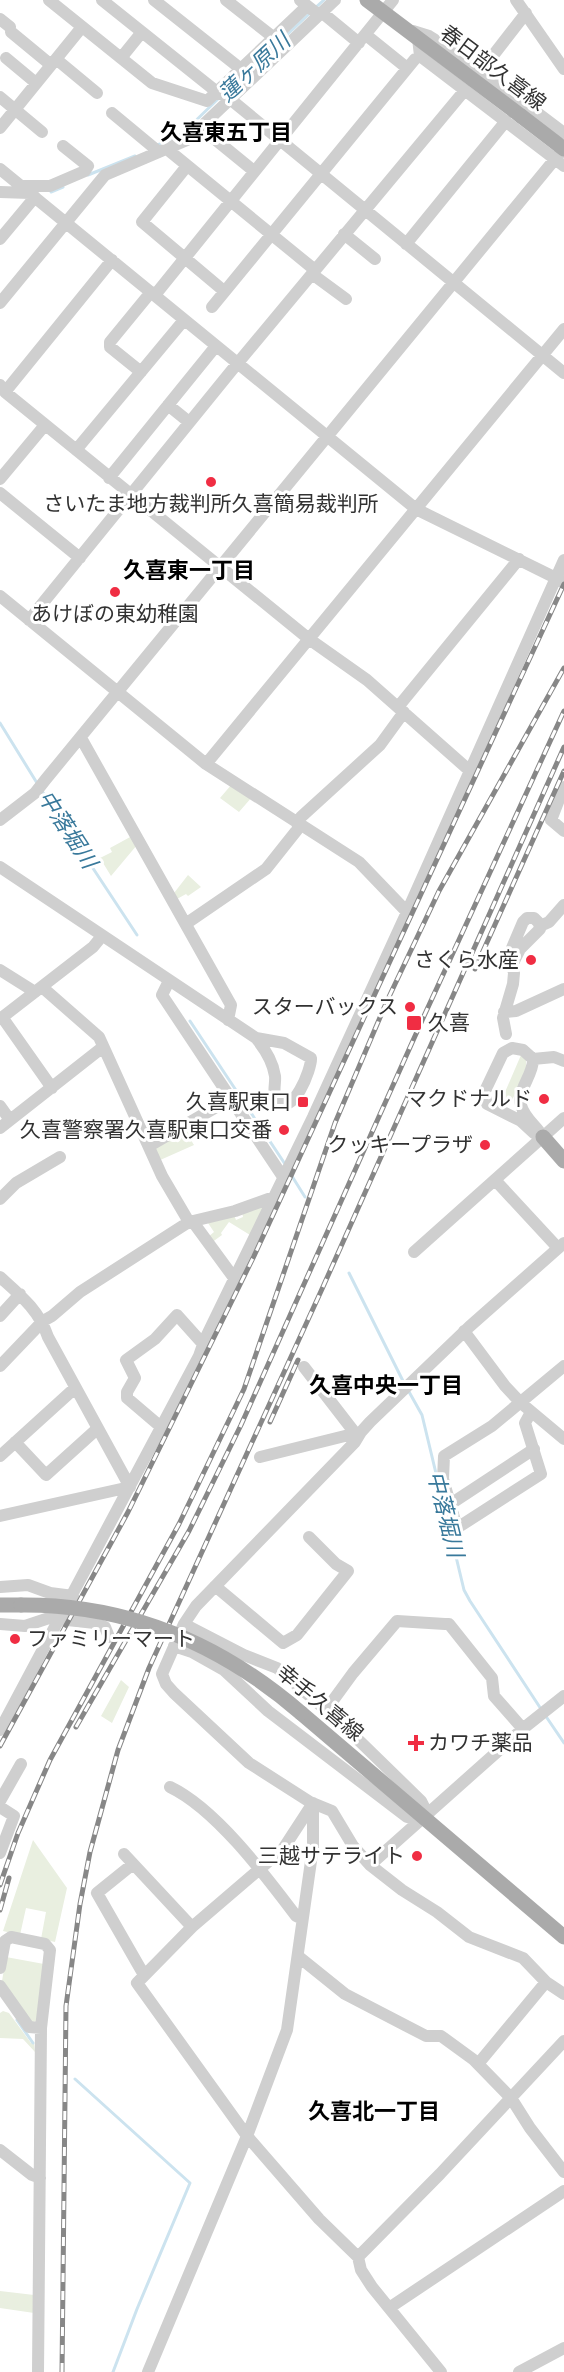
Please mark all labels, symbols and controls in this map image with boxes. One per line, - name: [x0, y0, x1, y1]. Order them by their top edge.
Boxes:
- street label: 春日部久喜線: [435, 19, 552, 116]
- water label: 蓮ヶ原川: [212, 25, 297, 107]
- district label: 久喜東五丁目: [160, 118, 292, 146]
- marker: さいたま地方裁判所久喜簡易裁判所: [204, 475, 218, 489]
- place label: さいたま地方裁判所久喜簡易裁判所: [43, 490, 379, 517]
- district label: 久喜東一丁目: [123, 556, 255, 584]
- marker: あけぼの東幼稚園: [108, 585, 122, 599]
- place label: あけぼの東幼稚園: [31, 600, 199, 627]
- water label: 中落堀川: [32, 784, 105, 875]
- place label: さくら水産: [414, 946, 519, 973]
- marker: さくら水産: [524, 953, 538, 967]
- place label: スターバックス: [252, 993, 398, 1020]
- marker: スターバックス: [403, 1000, 417, 1014]
- place label: 久喜: [428, 1009, 470, 1036]
- marker: 久喜: [405, 1014, 423, 1032]
- place label: マクドナルド: [406, 1085, 532, 1112]
- place label: 久喜駅東口: [186, 1088, 291, 1115]
- marker: マクドナルド: [537, 1092, 551, 1106]
- marker: 久喜駅東口: [296, 1095, 310, 1109]
- place label: 久喜警察署久喜駅東口交番: [20, 1116, 272, 1143]
- marker: 久喜警察署久喜駅東口交番: [277, 1123, 291, 1137]
- place label: クッキープラザ: [327, 1131, 473, 1158]
- marker: クッキープラザ: [478, 1138, 492, 1152]
- district label: 久喜中央一丁目: [309, 1371, 463, 1399]
- water label: 中落堀川: [422, 1468, 471, 1562]
- place label: ファミリーマート: [27, 1625, 195, 1652]
- marker: ファミリーマート: [8, 1632, 22, 1646]
- street label: 幸手久喜線: [271, 1659, 369, 1747]
- place label: カワチ薬品: [428, 1729, 533, 1756]
- marker: カワチ薬品: [409, 1736, 423, 1750]
- place label: 三越サテライト: [258, 1842, 405, 1869]
- marker: 三越サテライト: [410, 1849, 424, 1863]
- district label: 久喜北一丁目: [308, 2097, 440, 2125]

